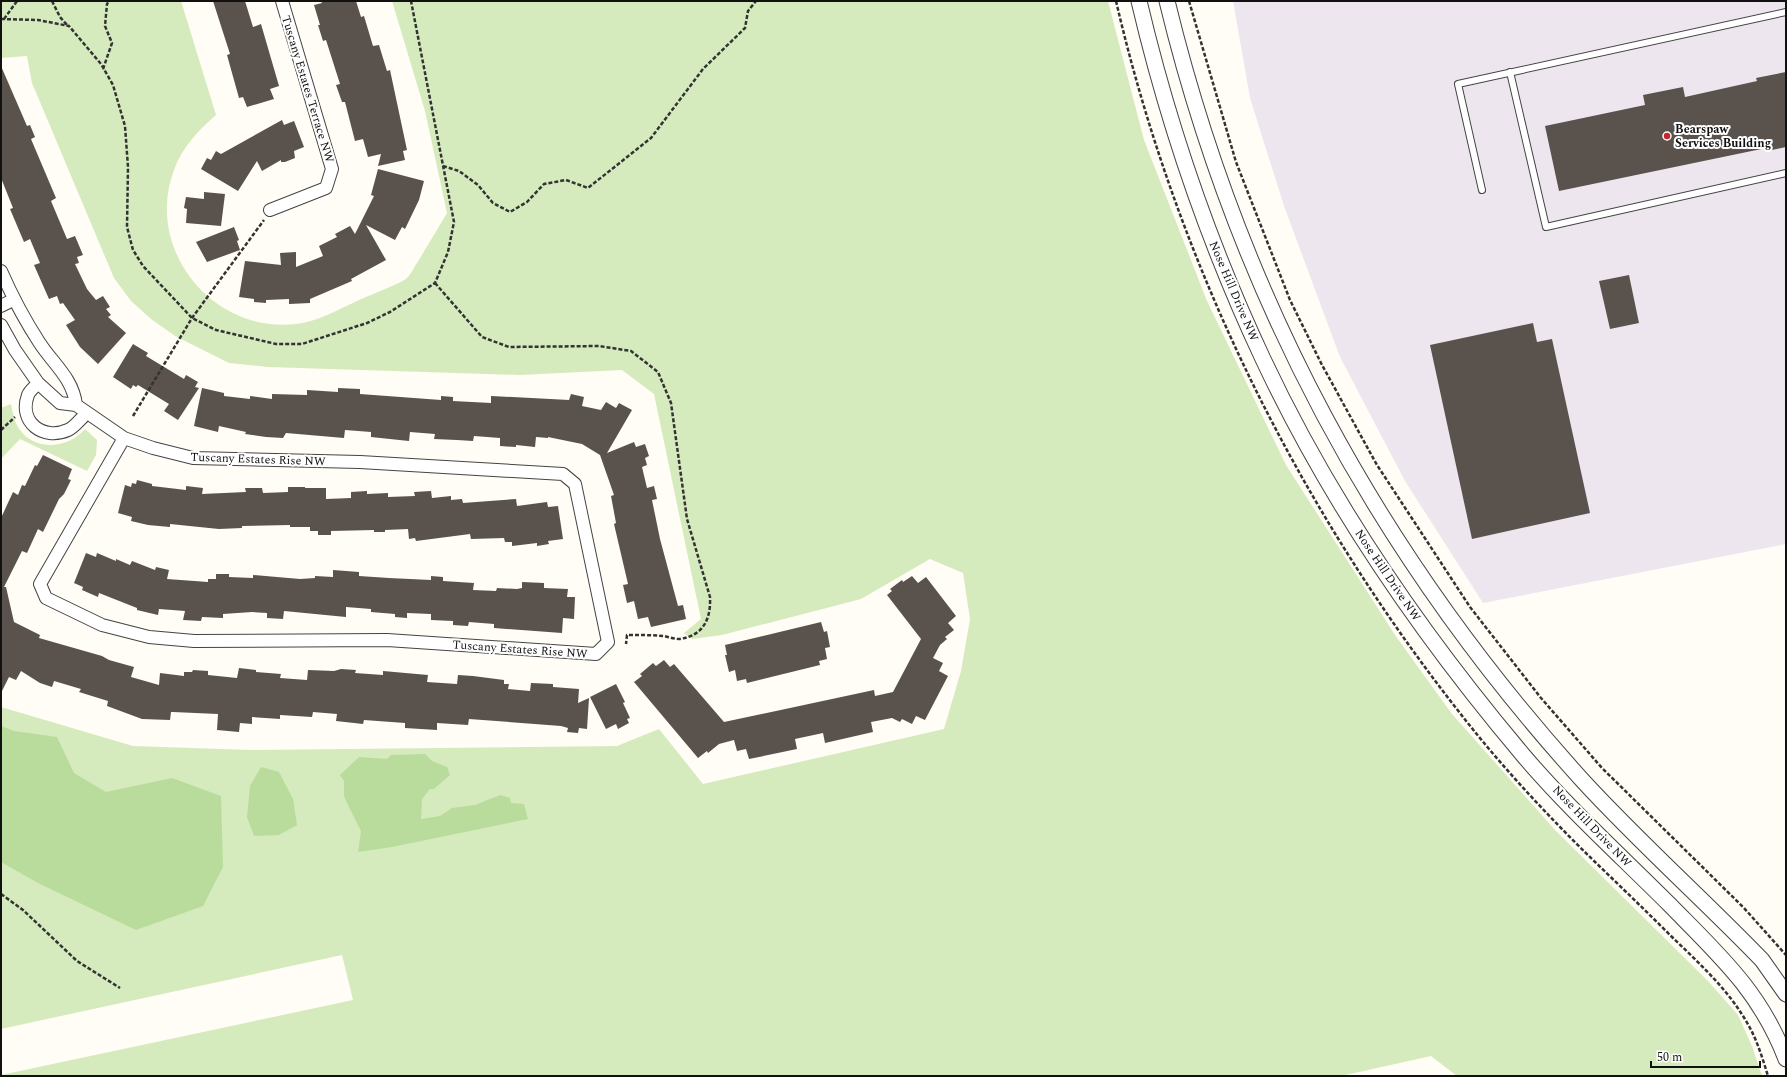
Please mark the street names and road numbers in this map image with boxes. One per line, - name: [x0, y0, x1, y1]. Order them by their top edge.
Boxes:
- street label: Tuscany Estates Terrace NW: [276, 13, 339, 165]
- street label: Nose Hill Drive NW: [1204, 238, 1263, 344]
- street label: Tuscany Estates Rise NW: [190, 448, 326, 471]
- street label: Nose Hill Drive NW: [1350, 526, 1426, 625]
- street label: Tuscany Estates Rise NW: [452, 635, 588, 664]
- street label: Nose Hill Drive NW: [1548, 781, 1636, 872]

